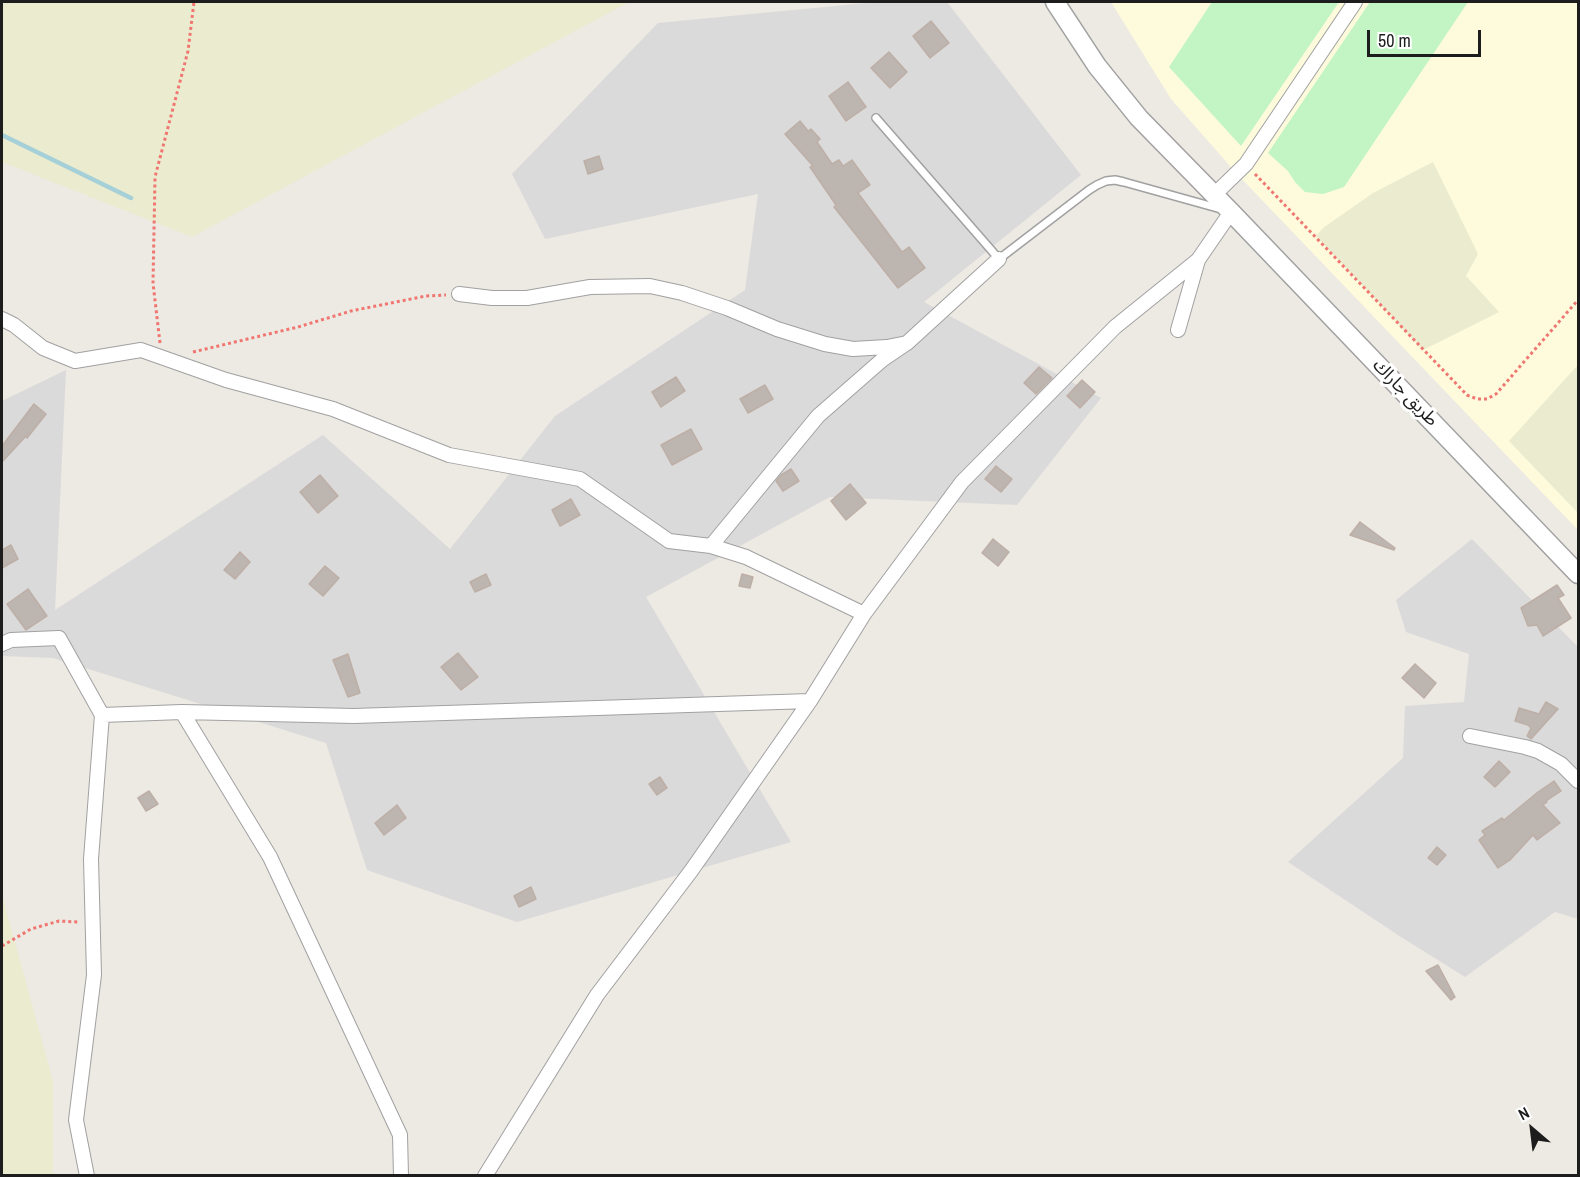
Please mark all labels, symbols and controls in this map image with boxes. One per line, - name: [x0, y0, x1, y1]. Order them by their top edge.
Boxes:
- scale bar: [1370, 18, 1484, 56]
- text: 50 m: [1378, 28, 1411, 53]
- street label: طريق جاراك: [1368, 355, 1442, 431]
- north arrow: [1502, 1099, 1562, 1159]
- text: N: [1514, 1101, 1533, 1125]

